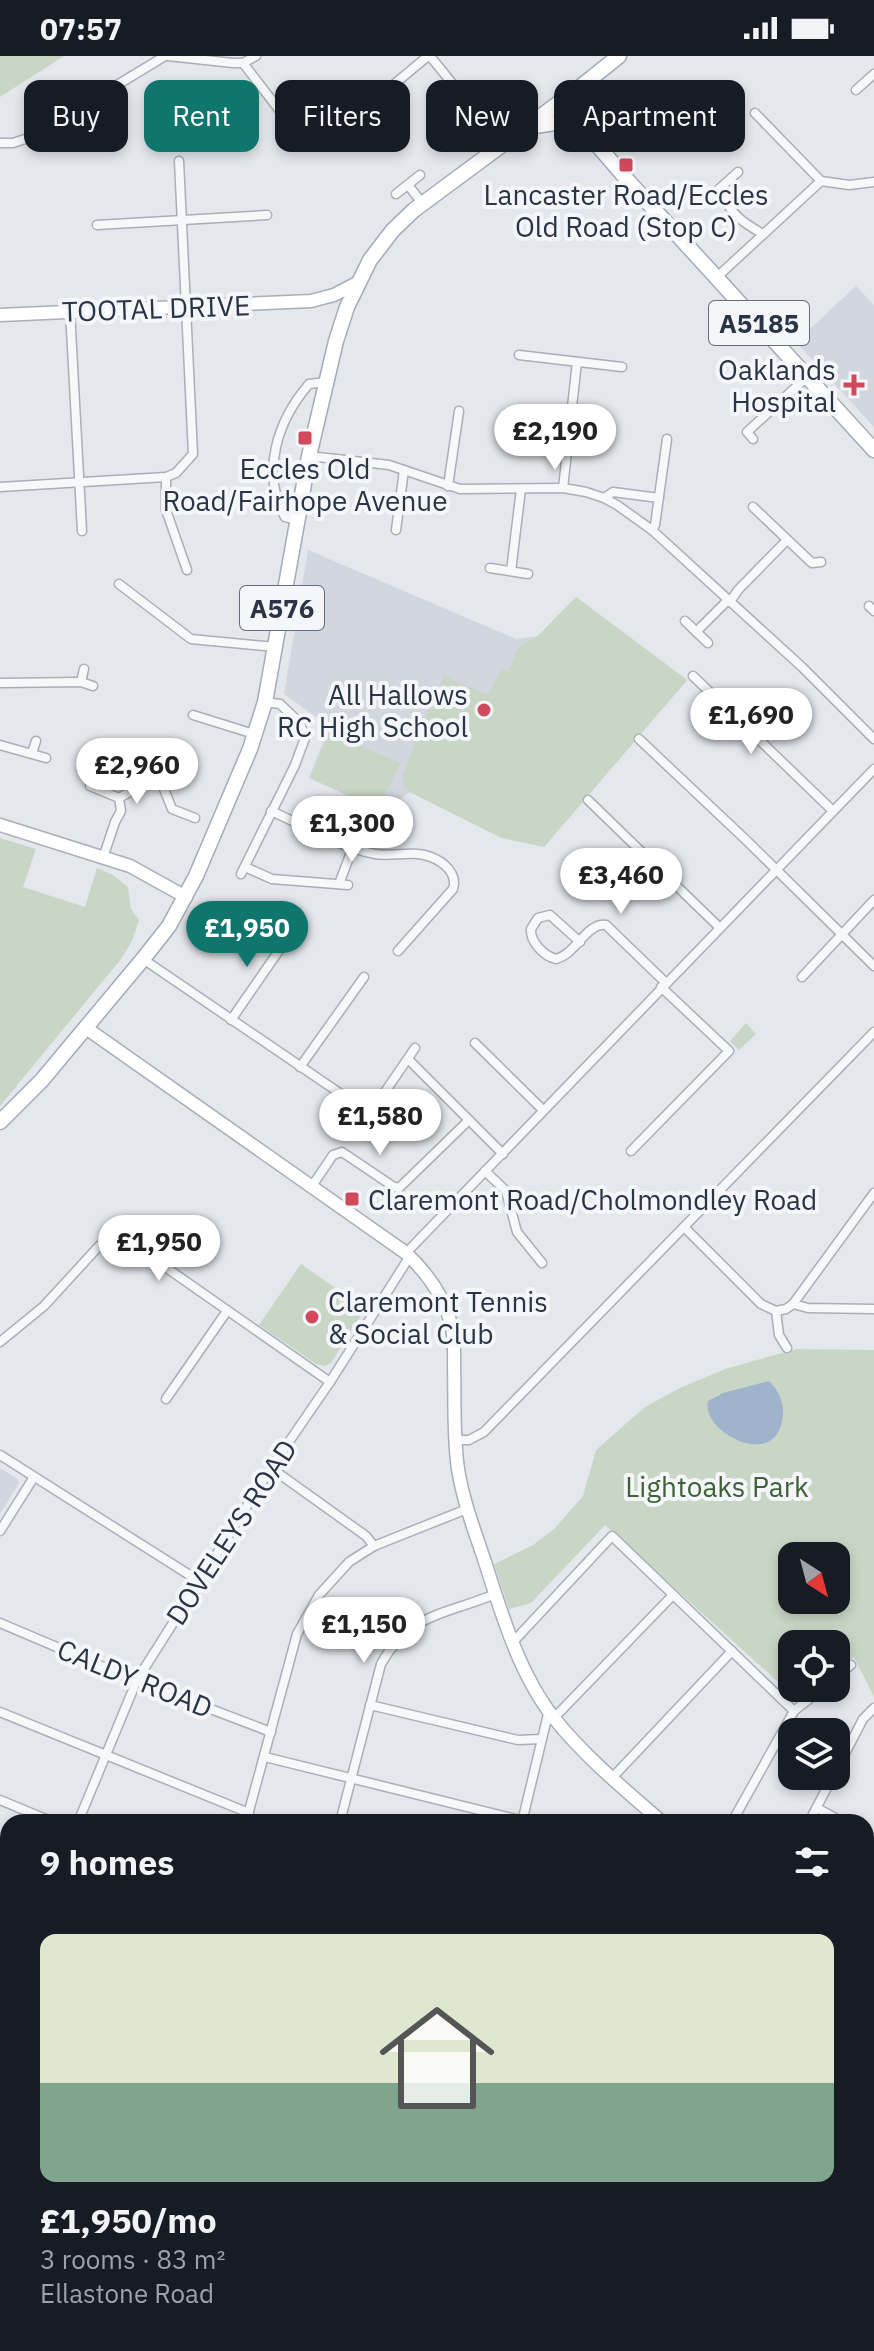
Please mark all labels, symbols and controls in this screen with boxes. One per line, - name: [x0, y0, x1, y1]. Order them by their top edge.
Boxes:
- text: 07:57: [40, 9, 122, 48]
- chip: Buy: [24, 80, 128, 152]
- chip: Rent: [144, 80, 259, 152]
- chip: Filters: [275, 80, 410, 152]
- chip: New: [426, 80, 538, 152]
- chip: Apartment: [554, 80, 745, 152]
- marker: Lancaster Road/Eccles Old Road (Stop C): [617, 156, 635, 174]
- place label: Lancaster Road/Eccles Old Road (Stop C): [483, 176, 769, 245]
- street label: TOOTAL DRIVE: [61, 286, 251, 330]
- road number: A5185: [709, 301, 809, 345]
- place label: Oaklands Hospital: [718, 351, 836, 420]
- marker: Oaklands Hospital: [843, 374, 865, 396]
- pin: £2,190: [490, 404, 620, 472]
- text: £2,190: [512, 413, 598, 447]
- marker: Eccles Old Road/Fairhope Avenue: [296, 429, 314, 447]
- place label: Eccles Old Road/Fairhope Avenue: [162, 450, 448, 519]
- road number: A576: [240, 586, 324, 630]
- place label: All Hallows RC High School: [277, 676, 468, 745]
- pin: £1,690: [686, 688, 816, 756]
- text: £1,690: [708, 697, 794, 731]
- marker: All Hallows RC High School: [475, 701, 493, 719]
- pin: £2,960: [72, 738, 202, 806]
- text: £2,960: [94, 747, 180, 781]
- pin: £1,300: [287, 796, 417, 864]
- text: £1,300: [309, 805, 395, 839]
- pin: £3,460: [556, 848, 686, 916]
- text: £3,460: [578, 857, 664, 891]
- pin: £1,950: [182, 901, 312, 969]
- text: £1,950: [204, 910, 290, 944]
- pin: £1,580: [315, 1089, 445, 1157]
- text: £1,580: [337, 1098, 423, 1132]
- place label: Claremont Road/Cholmondley Road: [368, 1181, 817, 1218]
- marker: Claremont Road/Cholmondley Road: [343, 1190, 361, 1208]
- pin: £1,950: [94, 1215, 224, 1283]
- text: £1,950: [116, 1224, 202, 1258]
- place label: Claremont Tennis & Social Club: [328, 1283, 548, 1352]
- marker: Claremont Tennis & Social Club: [303, 1308, 321, 1326]
- street label: DOVELEYS ROAD: [157, 1432, 305, 1632]
- park label: Lightoaks Park: [625, 1468, 809, 1505]
- north arrow: [778, 1542, 850, 1614]
- map controls: [778, 1542, 850, 1790]
- pin: £1,150: [299, 1597, 429, 1665]
- text: £1,150: [321, 1606, 407, 1640]
- street label: CALDY ROAD: [52, 1630, 218, 1726]
- button: locate: [778, 1630, 850, 1702]
- button: layers: [778, 1718, 850, 1790]
- text: 9 homes: [40, 1840, 175, 1884]
- icon: filters: [790, 1840, 834, 1884]
- icon: home: [365, 1986, 509, 2130]
- text: £1,950/mo: [40, 2198, 217, 2242]
- text: 3 rooms · 83 m²: [40, 2242, 225, 2276]
- text: Ellastone Road: [40, 2276, 214, 2310]

